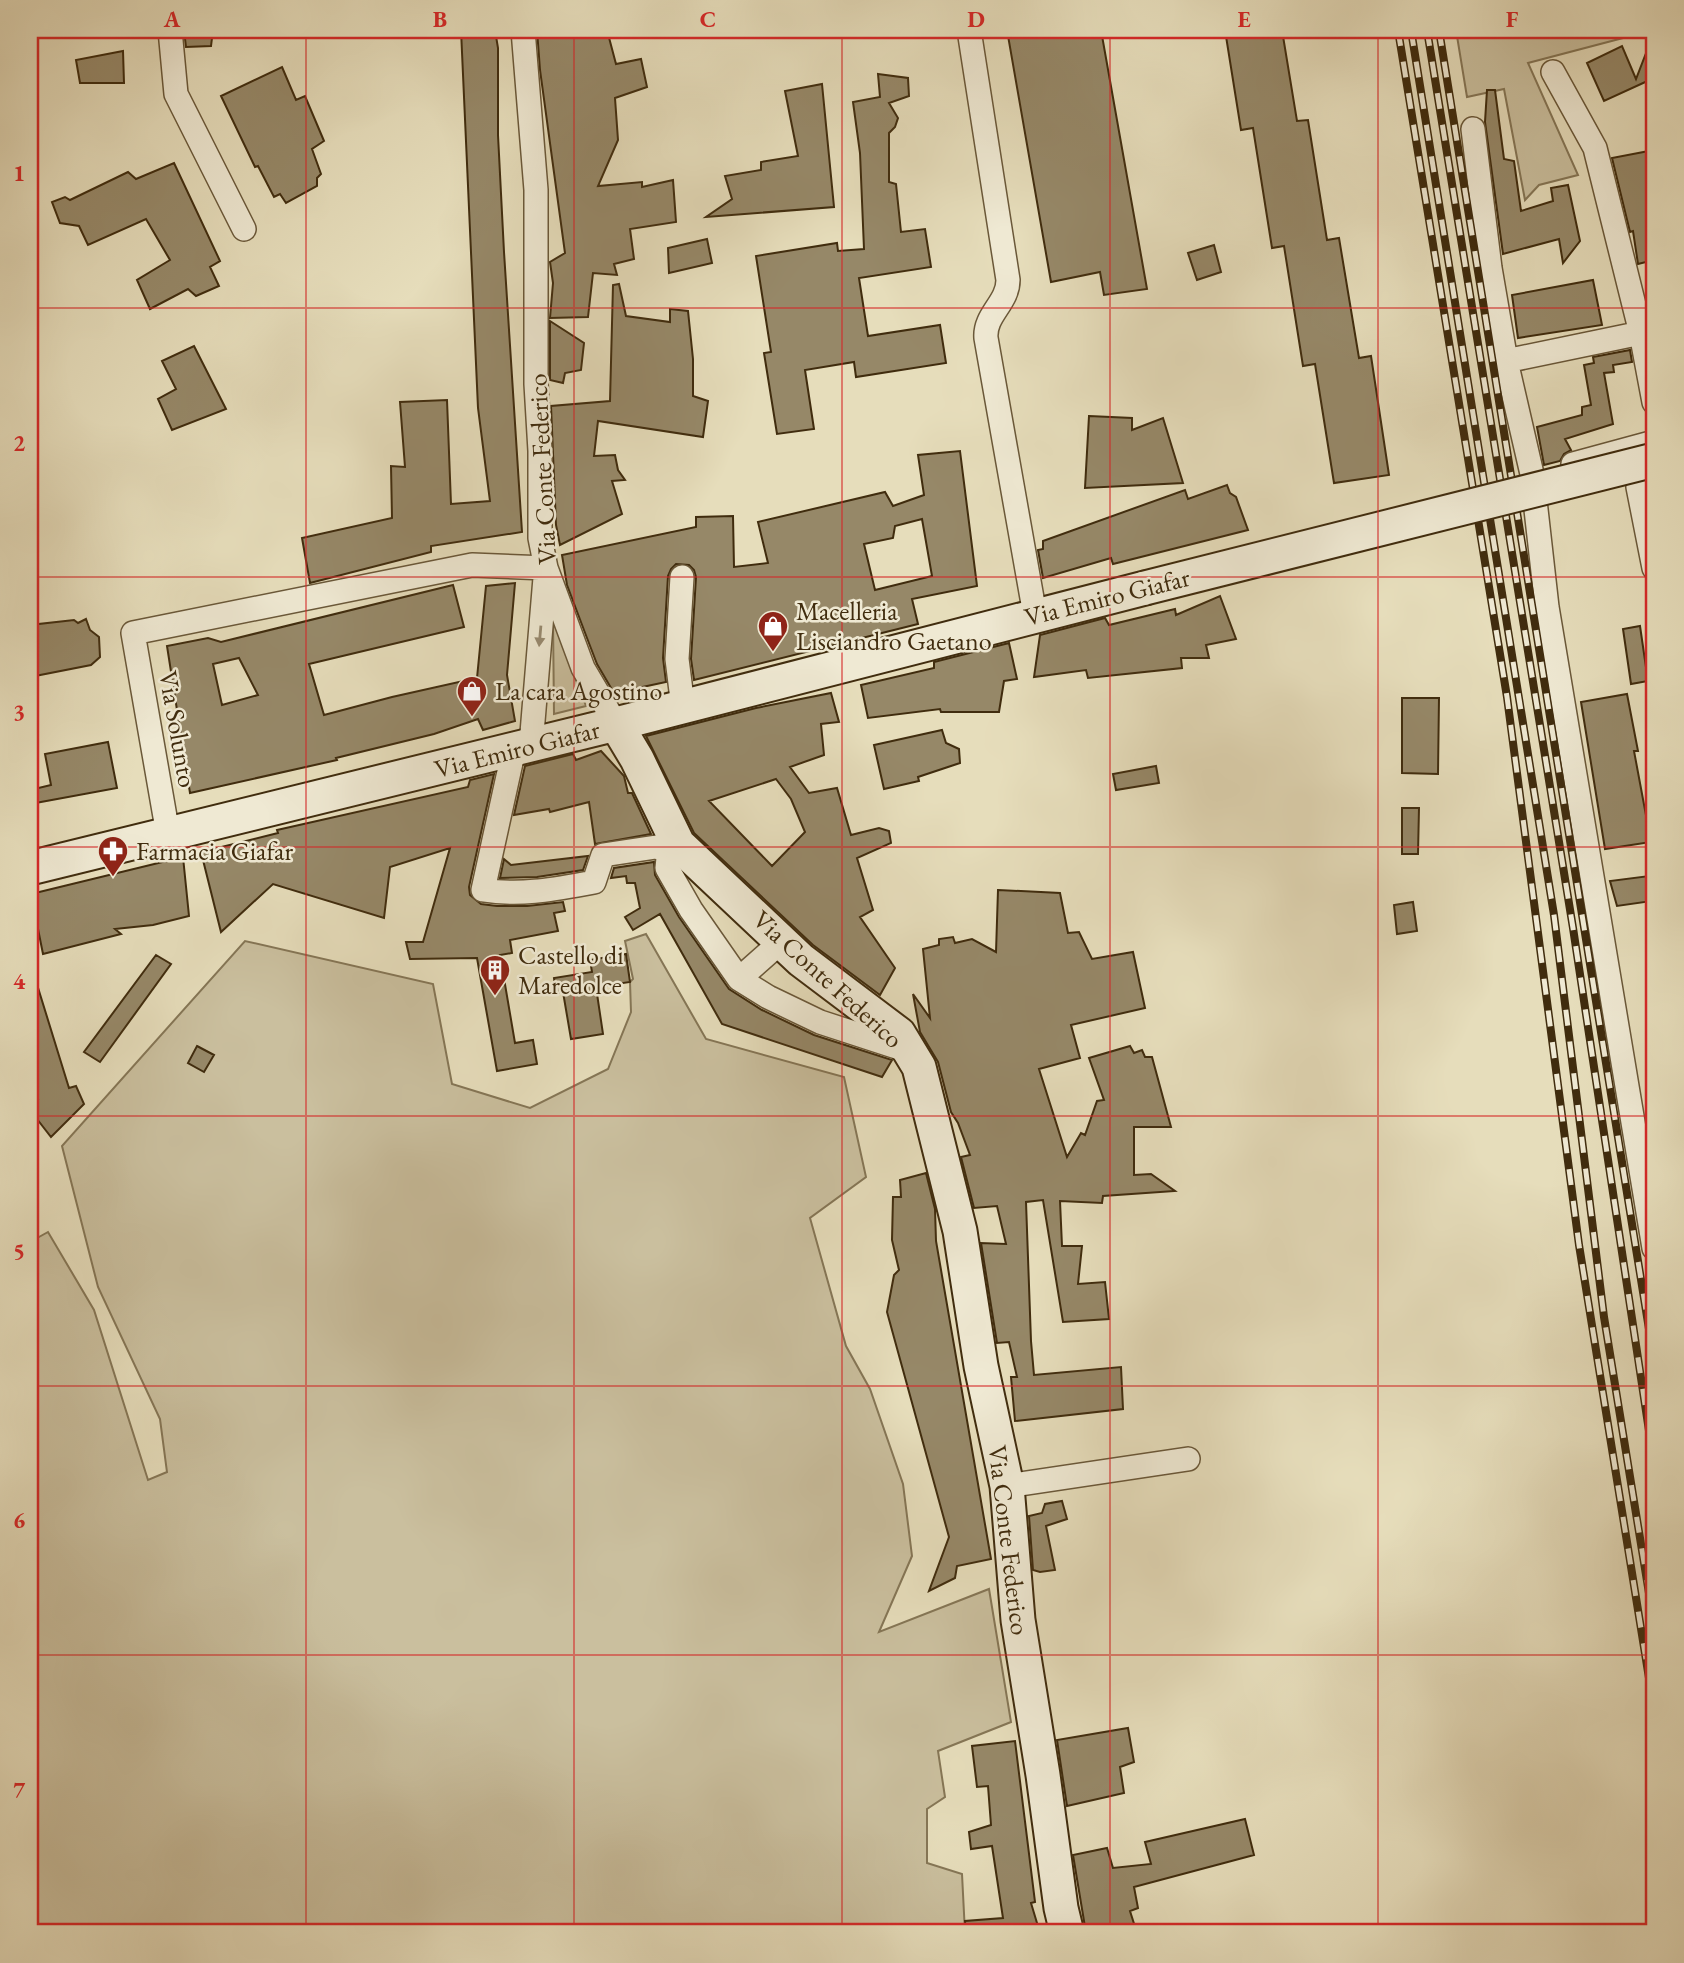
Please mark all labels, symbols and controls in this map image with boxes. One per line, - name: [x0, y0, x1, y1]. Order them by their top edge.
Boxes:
- text: A: [163, 4, 181, 34]
- text: B: [433, 4, 447, 34]
- text: C: [700, 4, 716, 34]
- text: D: [967, 4, 985, 34]
- text: E: [1237, 4, 1251, 34]
- text: F: [1506, 4, 1519, 34]
- text: 1: [13, 158, 25, 188]
- street label: Via Conte Federico: [520, 373, 564, 565]
- text: 2: [13, 428, 25, 458]
- street label: Via Emiro Giafar: [1021, 560, 1194, 634]
- place label: Macelleria Lisciandro Gaetano: [796, 594, 992, 658]
- shop icon: Macelleria Lisciandro Gaetano: [756, 609, 790, 653]
- one-way arrow: [534, 626, 545, 648]
- street label: Via Solunto: [151, 668, 205, 790]
- shop icon: La cara Agostino: [455, 674, 489, 718]
- place label: La cara Agostino: [495, 674, 662, 708]
- text: 3: [13, 697, 25, 727]
- street label: Via Emiro Giafar: [431, 712, 604, 786]
- pharmacy icon: Farmacia Giafar: [96, 834, 130, 878]
- place label: Farmacia Giafar: [136, 834, 293, 868]
- street label: Via Conte Federico: [746, 902, 910, 1056]
- place label: Castello di Maredolce: [518, 938, 624, 1002]
- building icon: Castello di Maredolce: [478, 953, 512, 997]
- text: 4: [13, 966, 26, 996]
- text: 5: [13, 1236, 25, 1266]
- street label: Via Conte Federico: [980, 1443, 1038, 1637]
- text: 6: [13, 1505, 25, 1535]
- text: 7: [13, 1775, 26, 1805]

